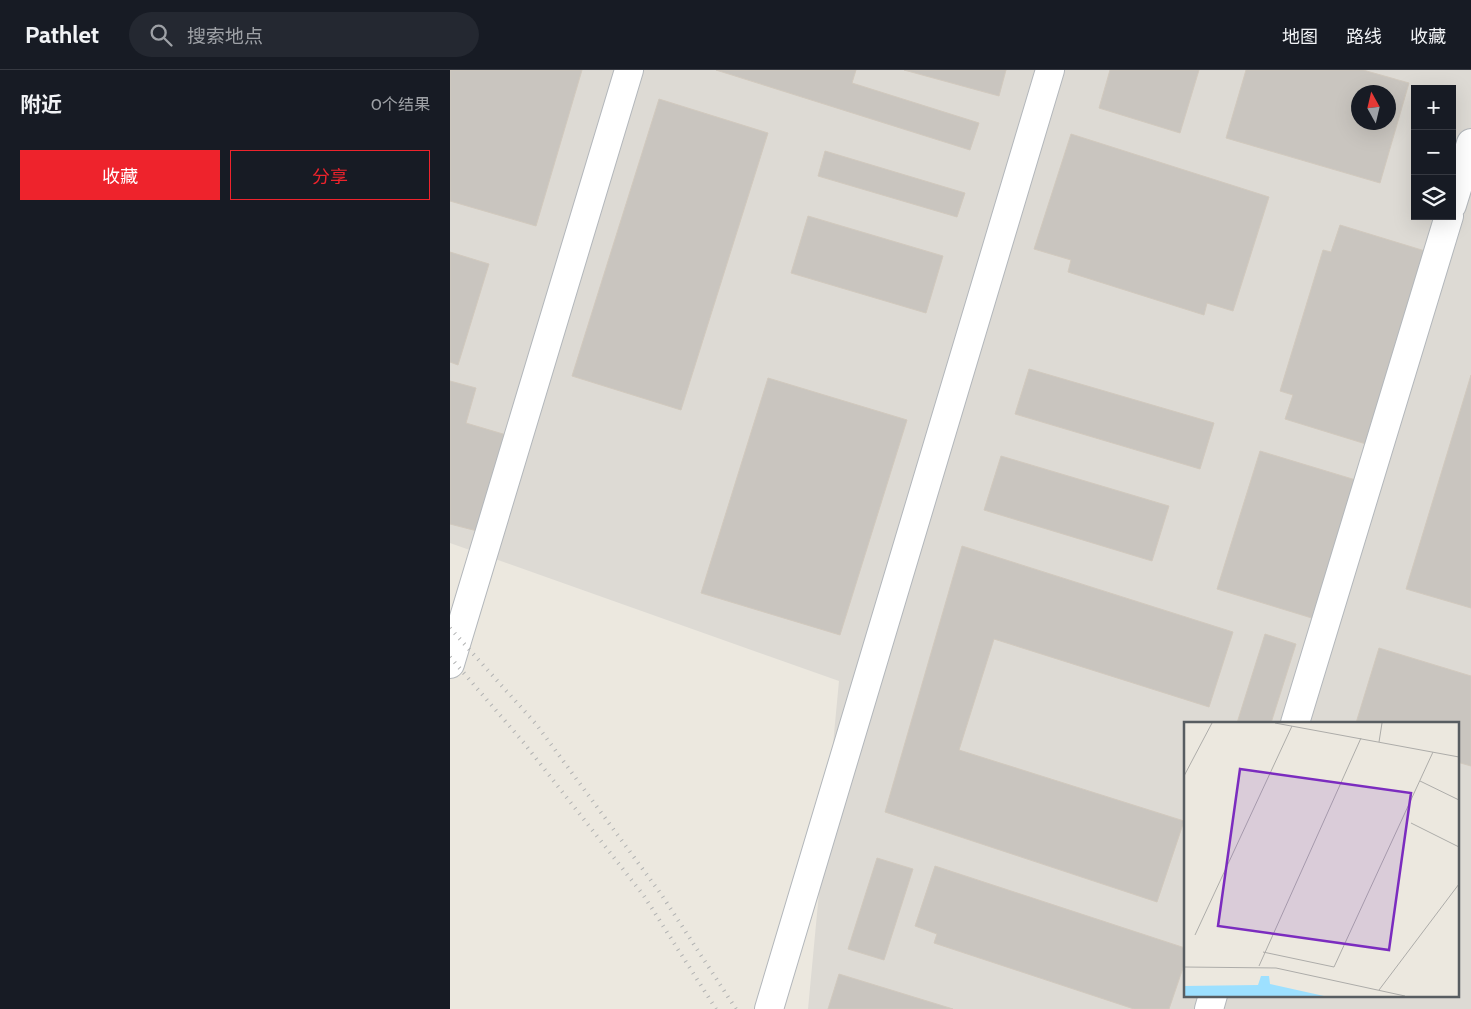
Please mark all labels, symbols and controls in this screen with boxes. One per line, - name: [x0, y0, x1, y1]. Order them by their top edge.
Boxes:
- search box: [129, 12, 479, 57]
- text: Pathlet: [25, 20, 99, 49]
- icon: search: [147, 21, 175, 49]
- text: 搜索地点: [187, 25, 263, 48]
- text: 地图: [1282, 26, 1318, 48]
- text: 路线: [1346, 26, 1382, 48]
- text: 收藏: [1410, 26, 1446, 48]
- north arrow: [1351, 85, 1396, 130]
- map controls: [1411, 85, 1456, 220]
- button: +: [1411, 85, 1456, 130]
- text: 附近: [20, 92, 62, 117]
- text: 0个结果: [371, 95, 430, 114]
- button: −: [1411, 130, 1456, 175]
- button: 收藏: [20, 150, 220, 200]
- button: 分享: [230, 150, 430, 200]
- button: layers: [1411, 175, 1456, 220]
- inset map: [1184, 722, 1458, 996]

